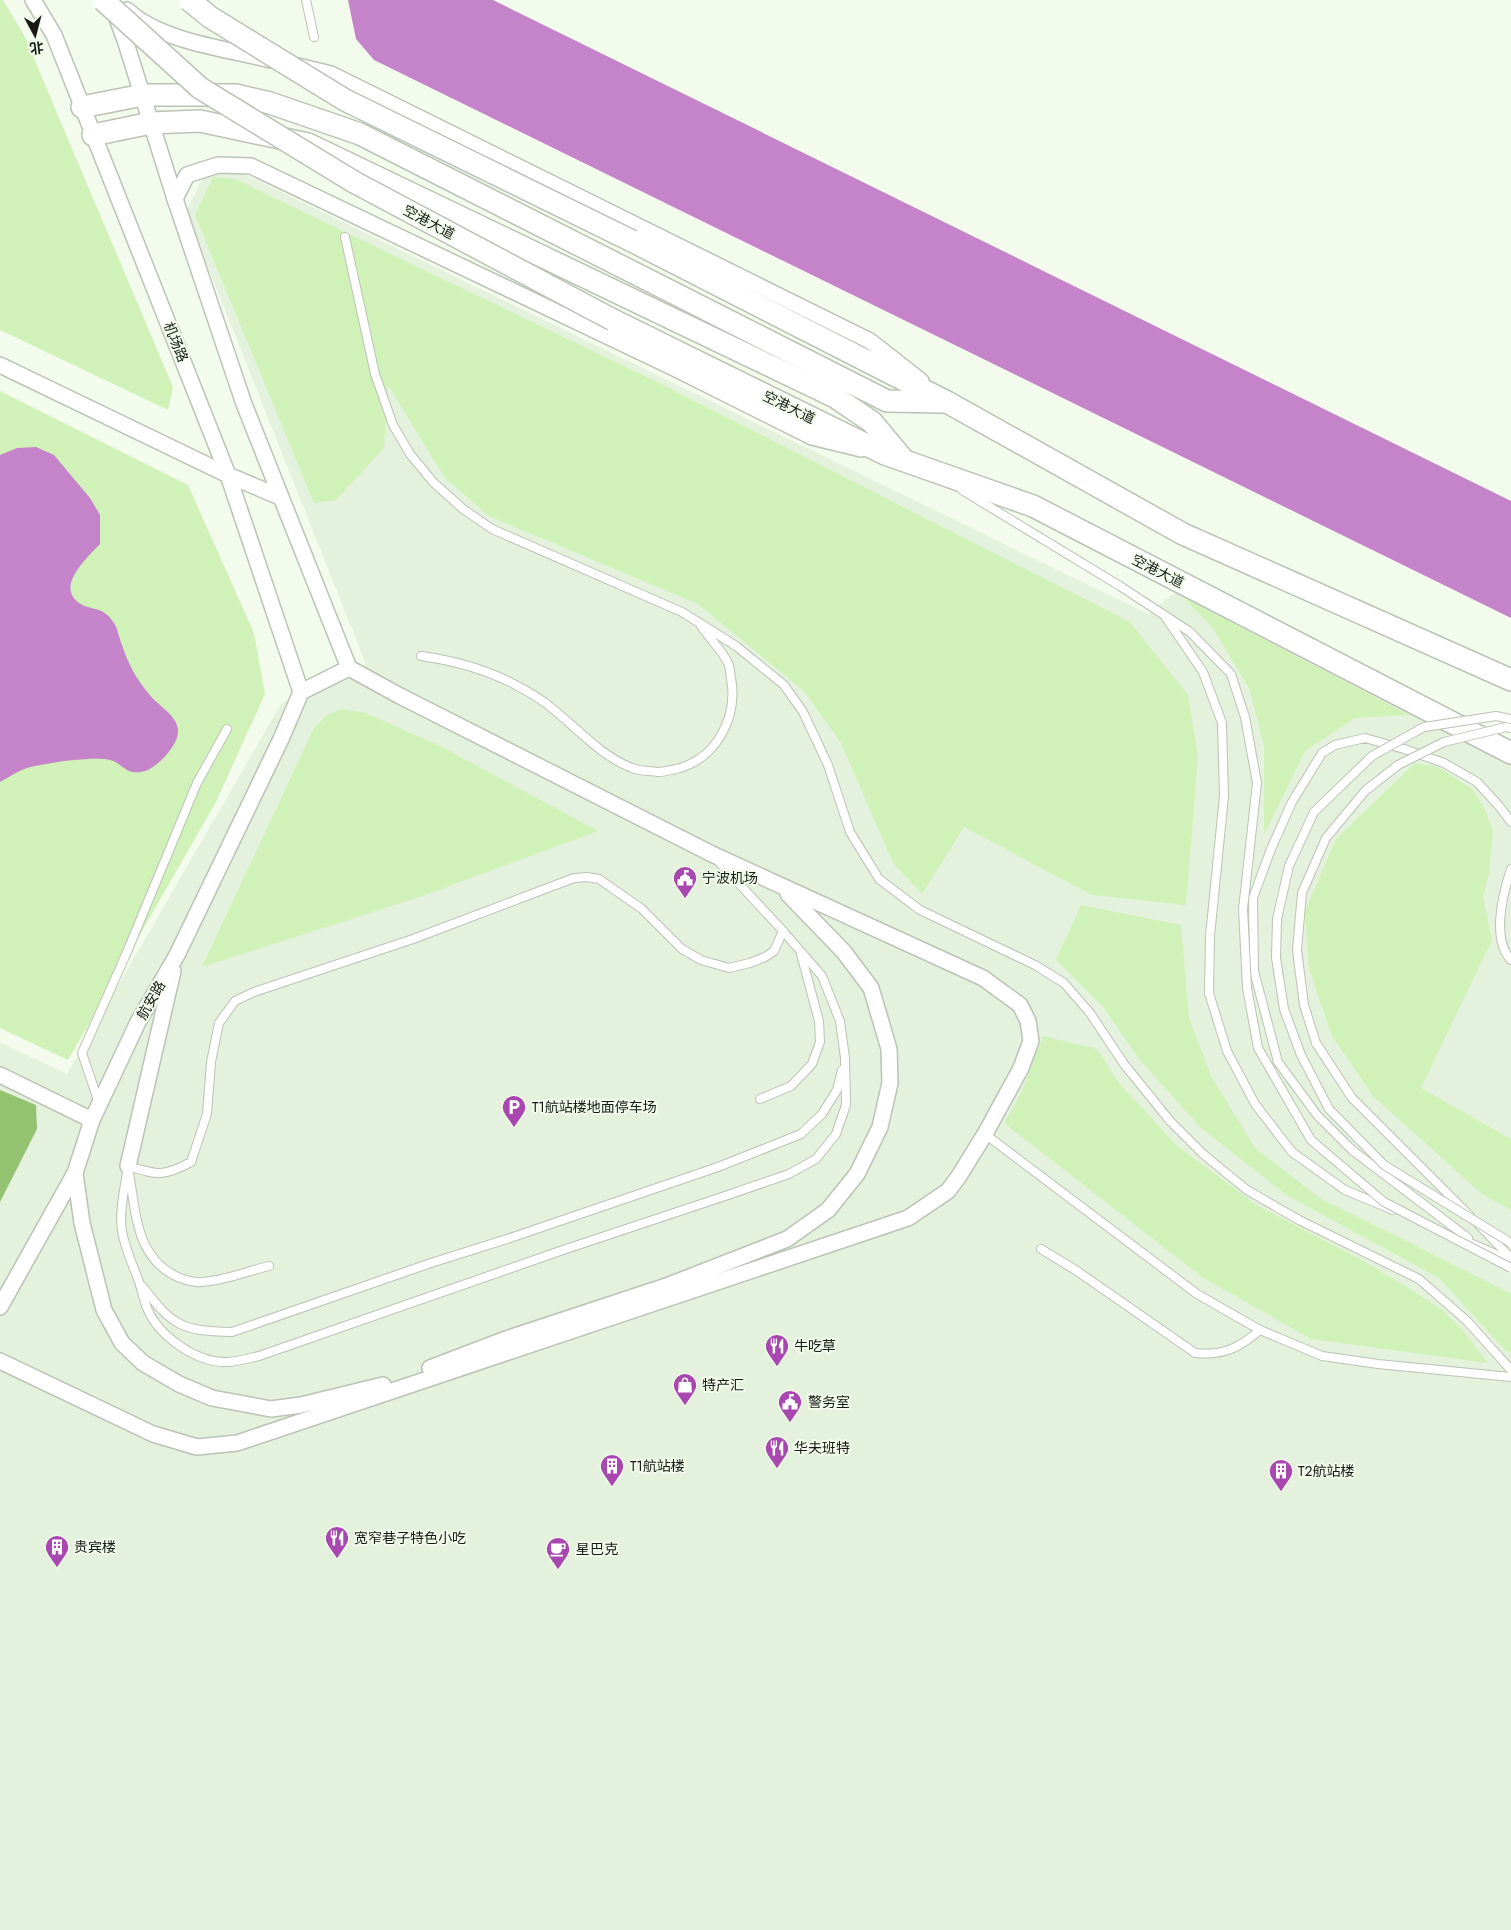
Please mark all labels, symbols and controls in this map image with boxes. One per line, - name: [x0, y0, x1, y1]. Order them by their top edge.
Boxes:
- north arrow: [10, 10, 60, 60]
- text: 北: [28, 37, 45, 59]
- street label: 空港大道: [400, 200, 458, 244]
- street label: 机场路: [159, 319, 193, 365]
- street label: 空港大道: [759, 386, 819, 428]
- street label: 空港大道: [1129, 549, 1187, 593]
- public building icon: 宁波机场: [672, 865, 698, 899]
- place label: 宁波机场: [702, 868, 758, 888]
- street label: 航安路: [132, 977, 170, 1023]
- parking icon: T1航站楼地面停车场: [501, 1094, 527, 1128]
- place label: T1航站楼地面停车场: [532, 1097, 657, 1117]
- restaurant icon: 牛吃草: [764, 1333, 790, 1367]
- place label: 牛吃草: [794, 1336, 836, 1356]
- shop icon: 特产汇: [672, 1372, 698, 1406]
- place label: 特产汇: [702, 1375, 744, 1395]
- public building icon: 警务室: [777, 1389, 803, 1423]
- place label: 警务室: [808, 1392, 850, 1412]
- restaurant icon: 华夫班特: [764, 1435, 790, 1469]
- place label: 华夫班特: [794, 1438, 850, 1458]
- building icon: T1航站楼: [599, 1453, 625, 1487]
- place label: T1航站楼: [630, 1456, 685, 1476]
- building icon: T2航站楼: [1268, 1458, 1294, 1492]
- place label: T2航站楼: [1298, 1461, 1354, 1481]
- restaurant icon: 宽窄巷子特色小吃: [324, 1525, 350, 1559]
- place label: 宽窄巷子特色小吃: [354, 1528, 466, 1548]
- building icon: 贵宾楼: [44, 1534, 70, 1568]
- cafe icon: 星巴克: [545, 1536, 571, 1570]
- place label: 贵宾楼: [74, 1537, 116, 1557]
- place label: 星巴克: [576, 1539, 618, 1559]

